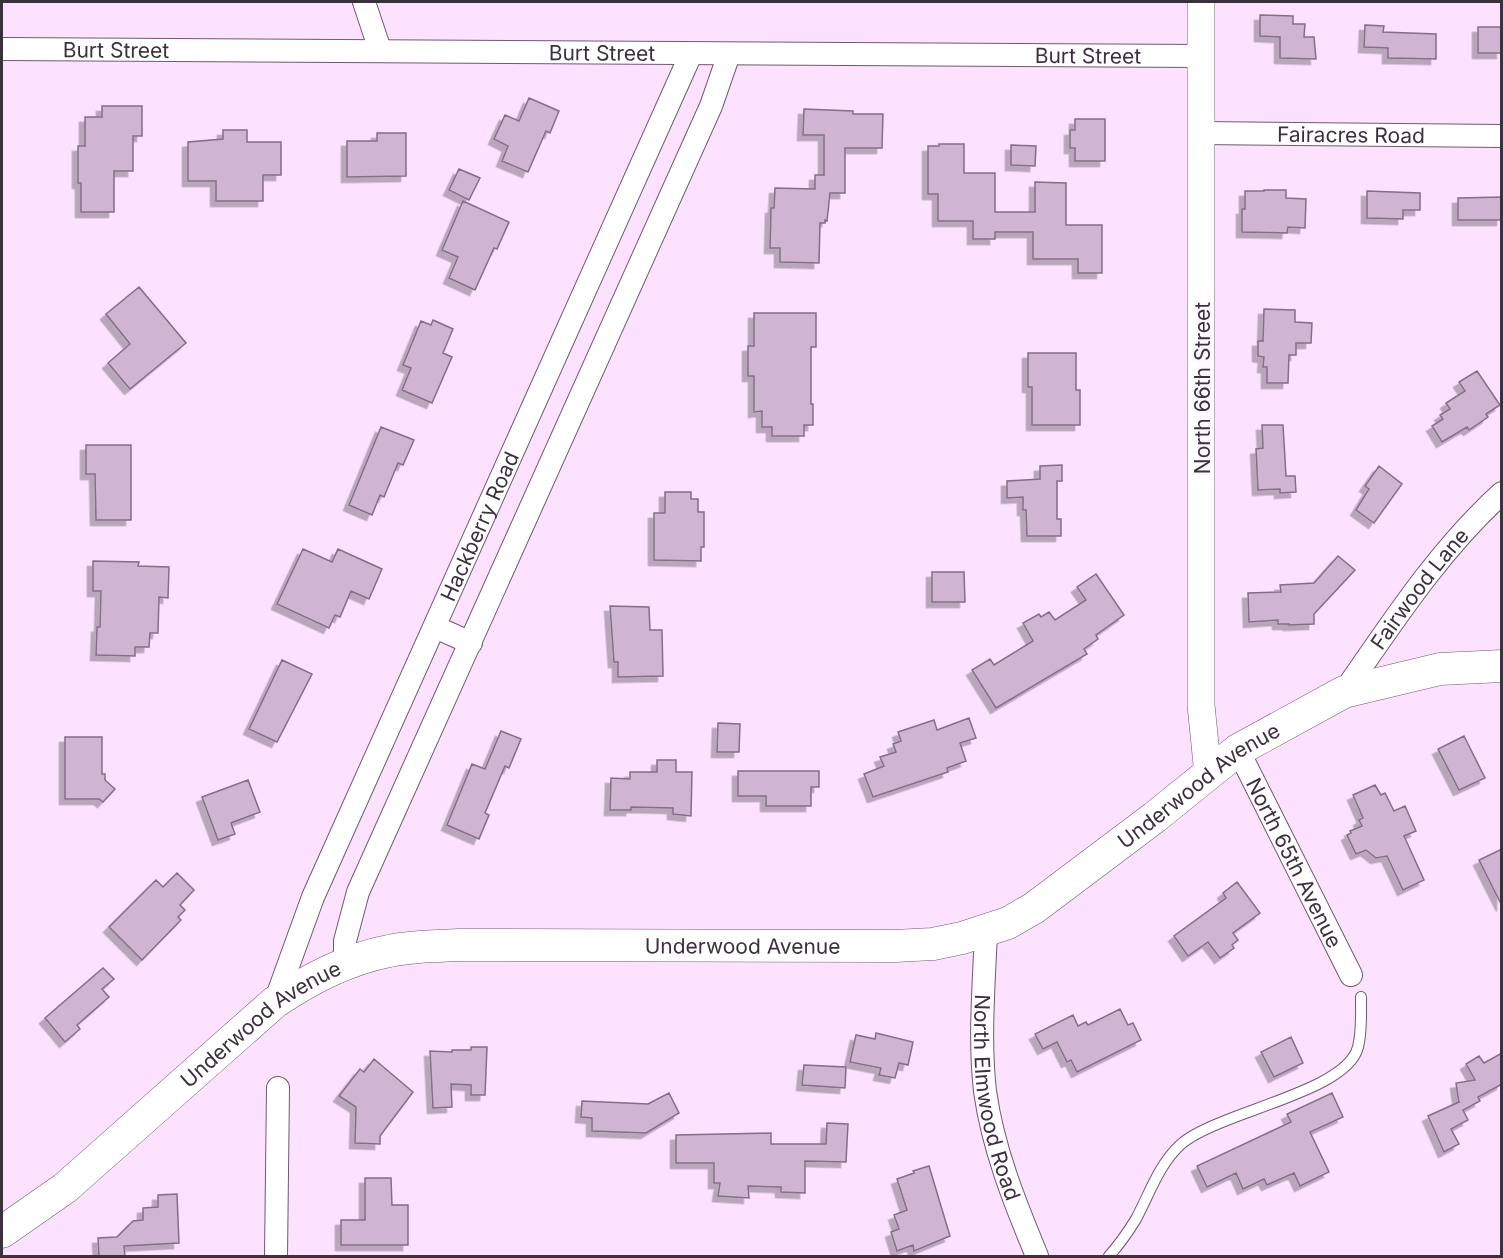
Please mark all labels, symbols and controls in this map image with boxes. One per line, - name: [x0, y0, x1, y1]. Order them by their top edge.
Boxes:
- street label: Burt Street: [63, 37, 169, 62]
- street label: Burt Street: [549, 40, 655, 65]
- street label: Burt Street: [1035, 43, 1141, 68]
- street label: Fairacres Road: [1277, 121, 1425, 148]
- street label: North 66th Street: [1190, 302, 1215, 474]
- street label: Hackberry Road: [435, 448, 524, 605]
- street label: Fairwood Lane: [1365, 523, 1473, 654]
- street label: Underwood Avenue: [1112, 717, 1284, 853]
- street label: North 65th Avenue: [1241, 774, 1348, 952]
- street label: Underwood Avenue: [645, 933, 841, 958]
- street label: Underwood Avenue: [175, 955, 344, 1092]
- street label: North Elmwood Road: [970, 994, 1026, 1204]

